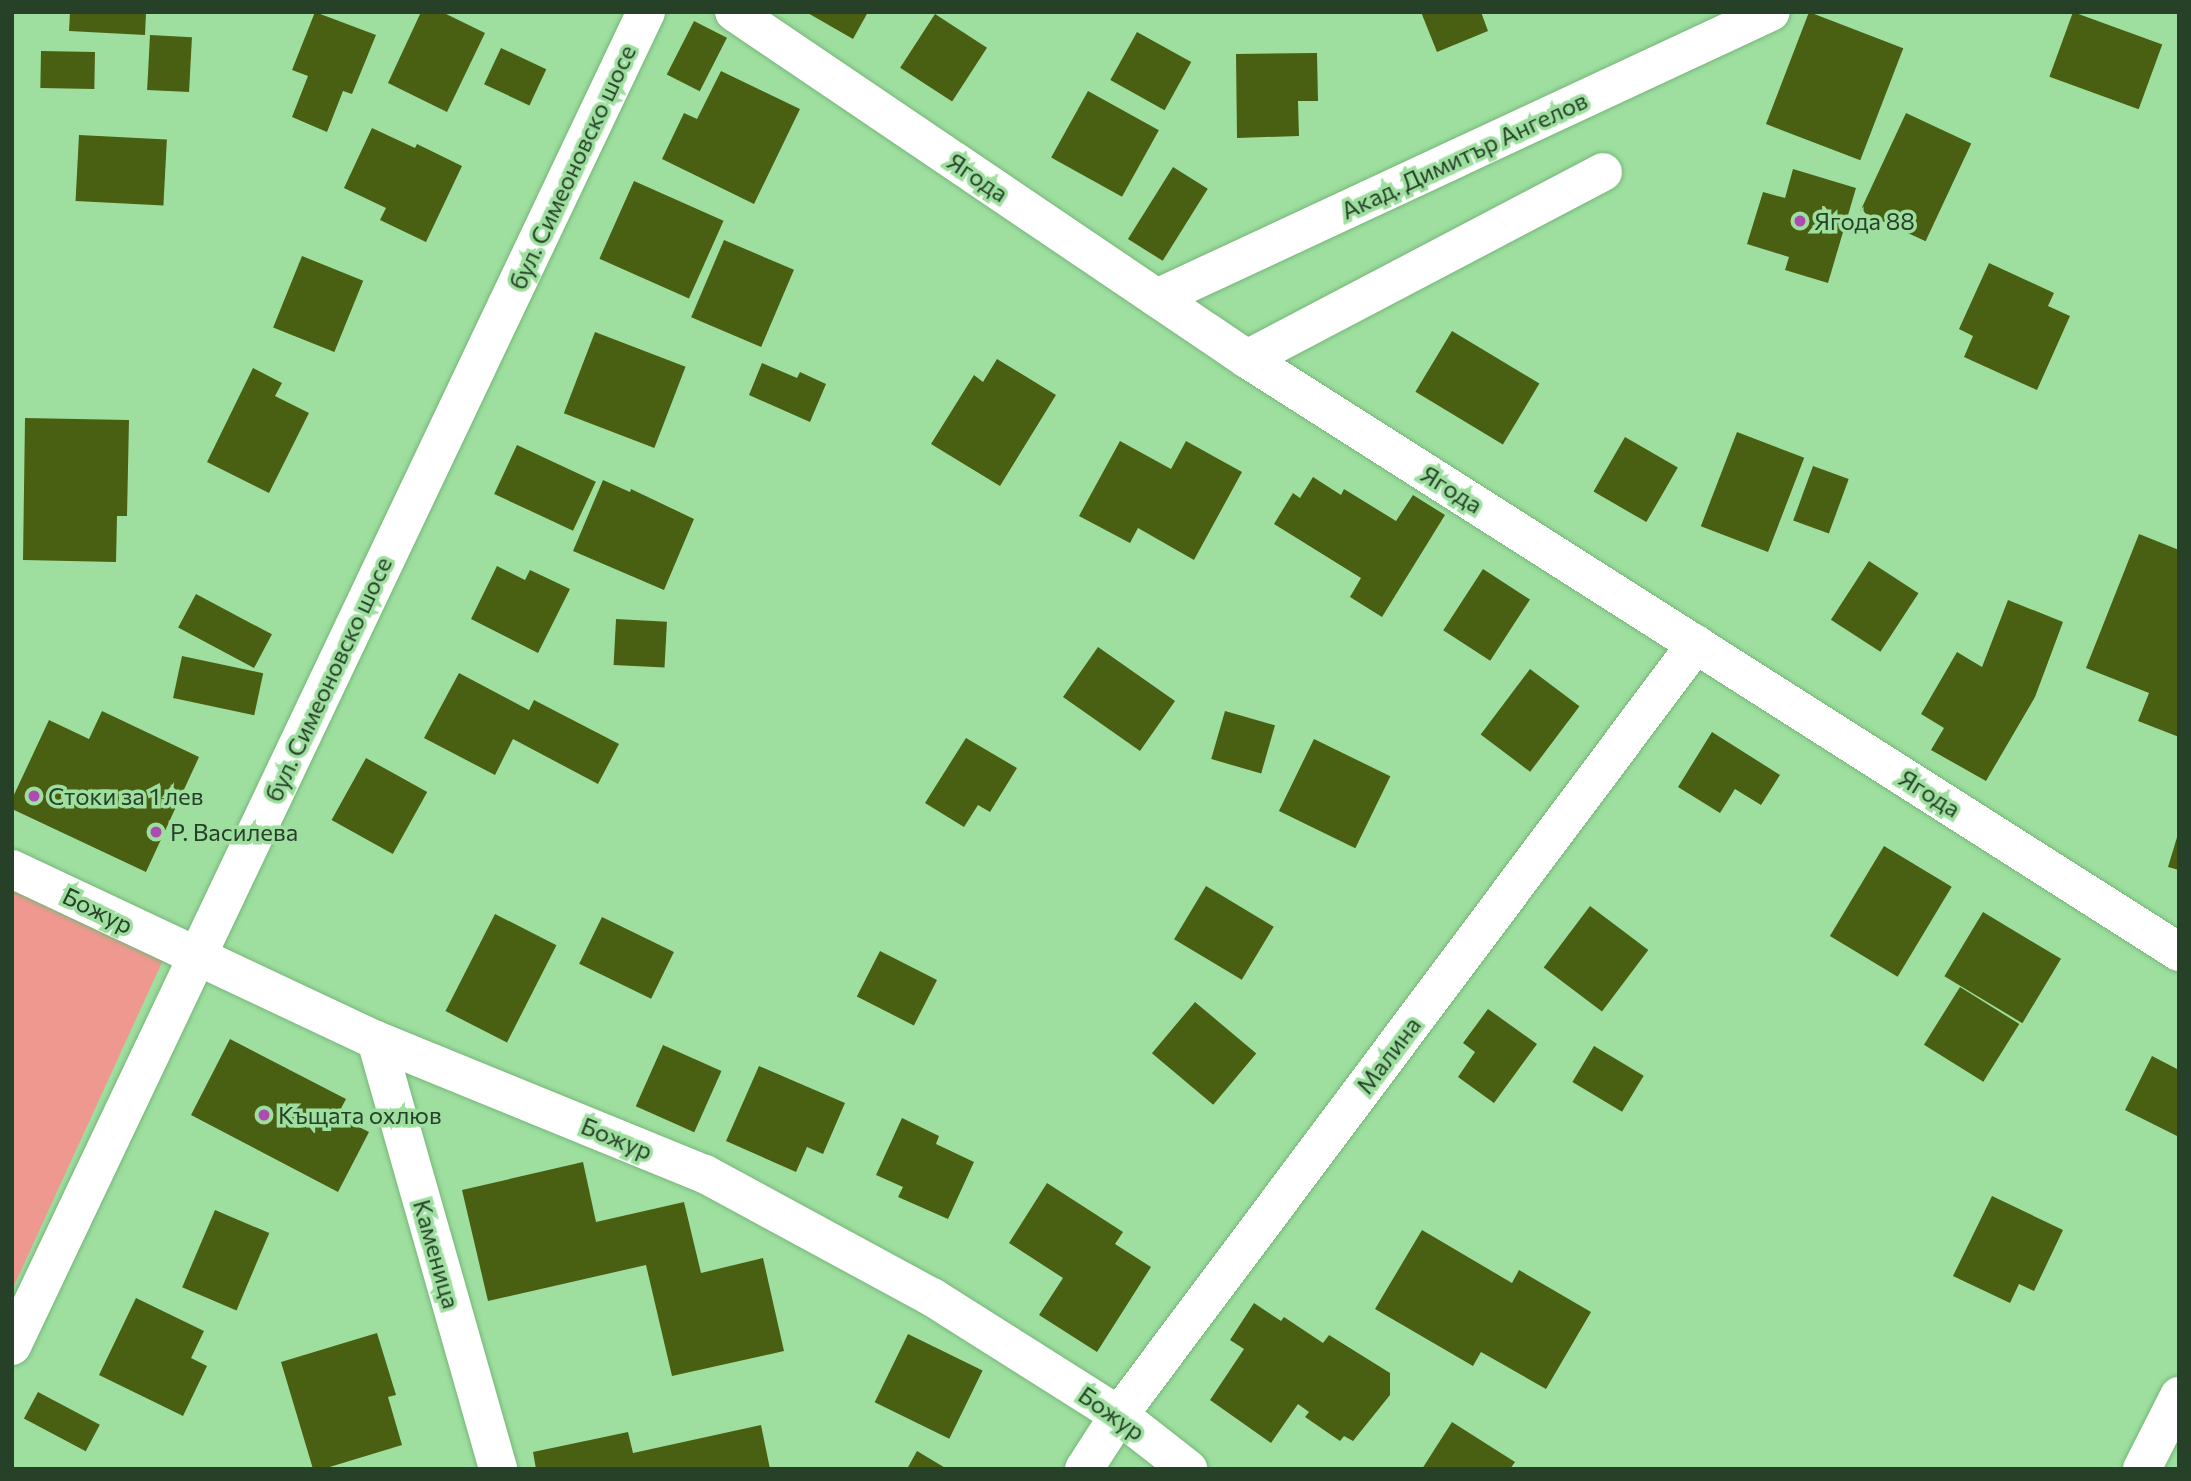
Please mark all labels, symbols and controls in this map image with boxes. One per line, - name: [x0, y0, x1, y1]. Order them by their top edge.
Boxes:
- street label: бул. Симеоновско шосе: [503, 40, 641, 294]
- street label: Акад. Димитър Ангелов: [1336, 85, 1592, 225]
- street label: Ягода: [942, 146, 1014, 208]
- place label: Ягода 88: [1814, 207, 1915, 235]
- marker: Ягода 88: [1792, 213, 1808, 229]
- street label: Ягода: [1416, 459, 1488, 519]
- street label: бул. Симеоновско шосе: [259, 552, 397, 806]
- street label: Ягода: [1894, 763, 1966, 823]
- place label: Стоки за 1 лев: [48, 782, 203, 810]
- marker: Стоки за 1 лев: [26, 788, 42, 804]
- place label: Р. Василева: [170, 818, 298, 846]
- marker: Р. Василева: [148, 824, 164, 840]
- street label: Божур: [58, 881, 138, 939]
- street label: Малина: [1350, 1011, 1426, 1099]
- place label: Къщата охлюв: [278, 1101, 442, 1129]
- marker: Къщата охлюв: [256, 1107, 272, 1123]
- street label: Божур: [577, 1111, 657, 1165]
- street label: Каменица: [408, 1196, 466, 1312]
- street label: Божур: [1073, 1380, 1151, 1446]

